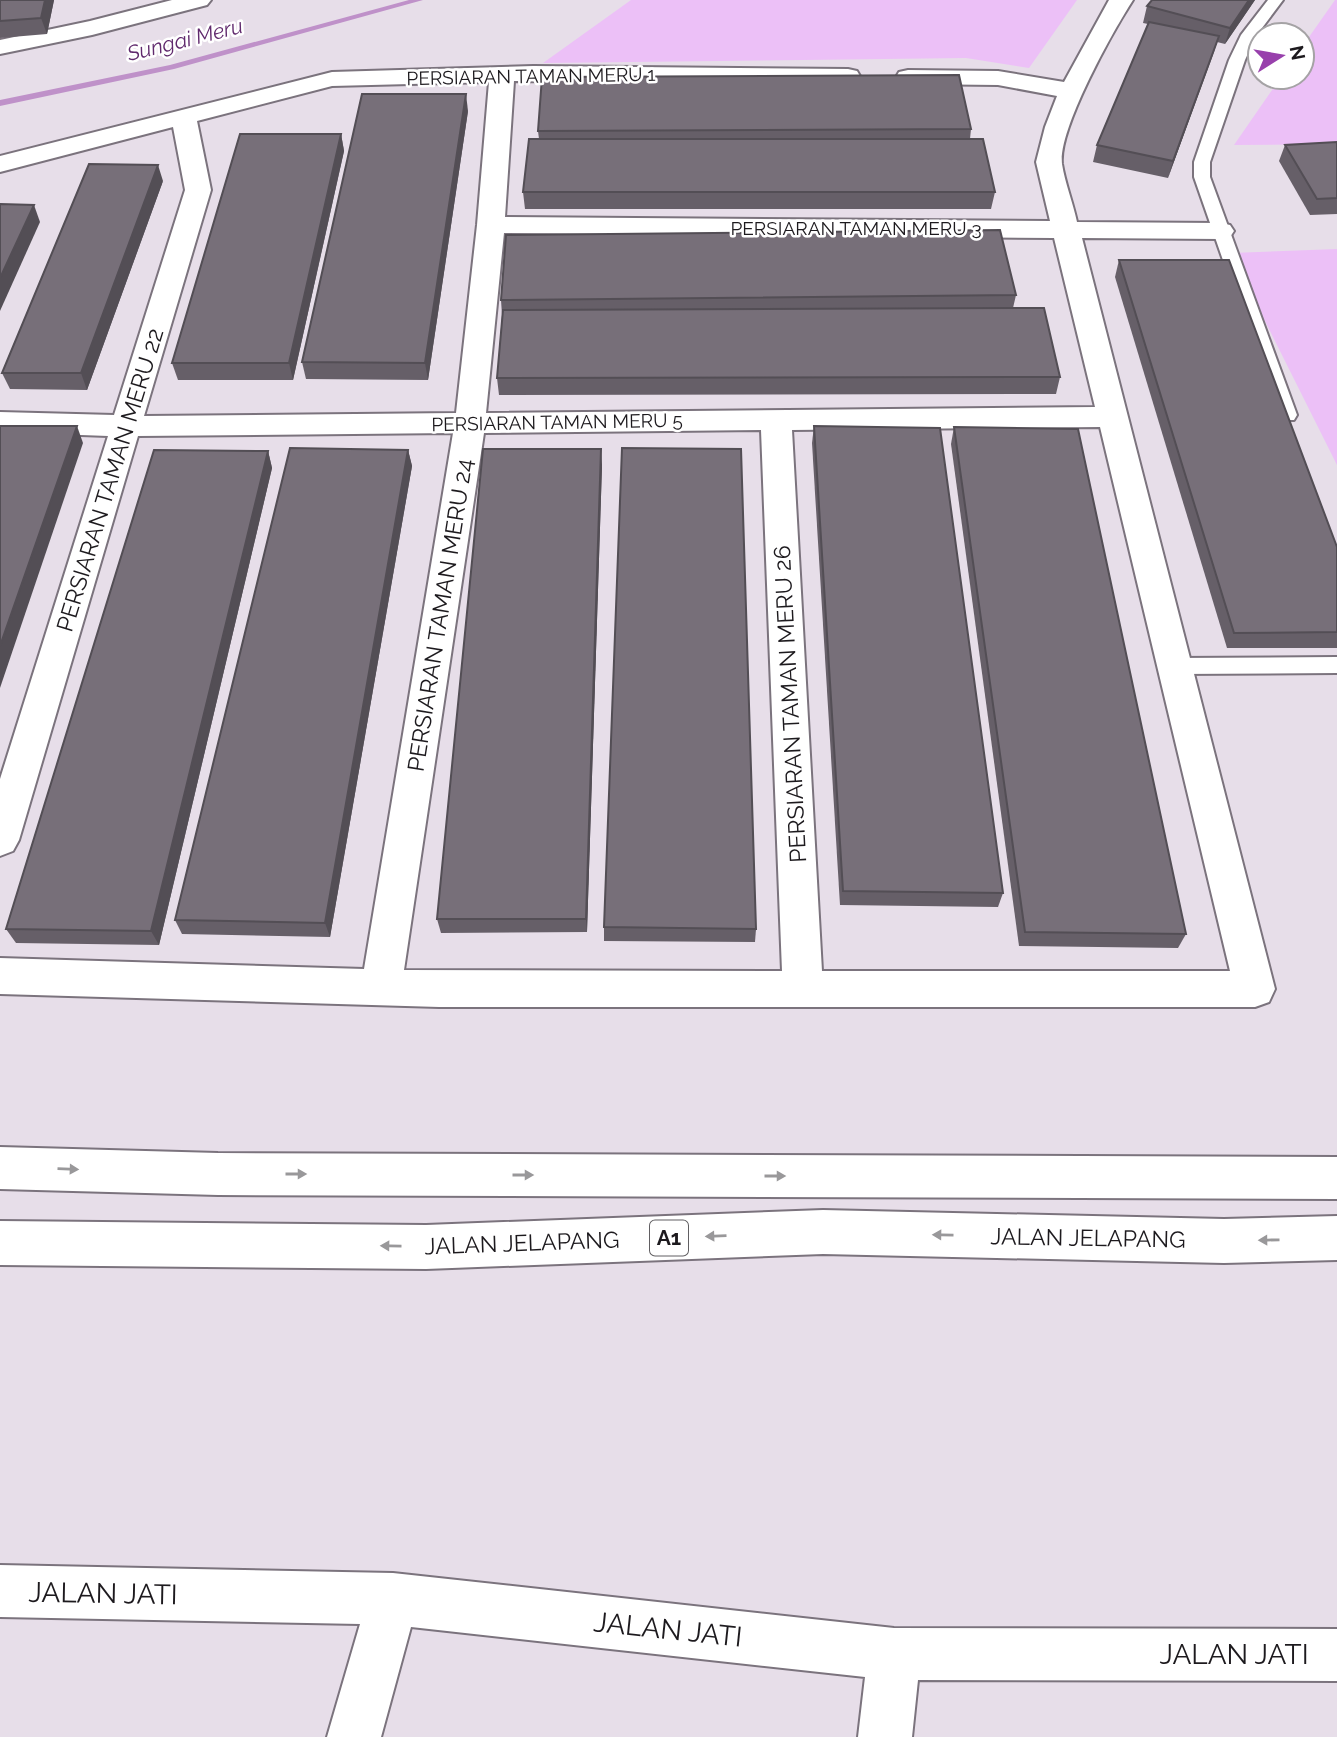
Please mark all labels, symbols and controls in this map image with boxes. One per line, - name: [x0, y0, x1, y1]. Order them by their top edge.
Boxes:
- water label: Sungai Meru: [123, 13, 245, 66]
- north arrow: [1246, 21, 1316, 91]
- text: N: [1286, 44, 1310, 62]
- street label: PERSIARAN TAMAN MERU 1: [406, 63, 656, 89]
- street label: PERSIARAN TAMAN MERU 3: [730, 217, 982, 239]
- street label: PERSIARAN TAMAN MERU 22: [50, 325, 169, 635]
- street label: PERSIARAN TAMAN MERU 5: [431, 409, 683, 435]
- street label: PERSIARAN TAMAN MERU 24: [401, 457, 478, 773]
- street label: PERSIARAN TAMAN MERU 26: [768, 545, 811, 863]
- one-way arrow: [57, 1164, 79, 1175]
- one-way arrow: [285, 1168, 307, 1180]
- one-way arrow: [512, 1169, 534, 1181]
- one-way arrow: [764, 1170, 786, 1182]
- road number: A1: [650, 1220, 688, 1256]
- street label: JALAN JELAPANG: [990, 1222, 1186, 1253]
- street label: JALAN JELAPANG: [424, 1226, 620, 1259]
- one-way arrow: [932, 1229, 954, 1241]
- one-way arrow: [705, 1231, 727, 1242]
- one-way arrow: [1258, 1234, 1280, 1246]
- one-way arrow: [379, 1241, 401, 1252]
- street label: JALAN JATI: [28, 1576, 178, 1611]
- street label: JALAN JATI: [592, 1605, 744, 1654]
- street label: JALAN JATI: [1159, 1638, 1309, 1671]

